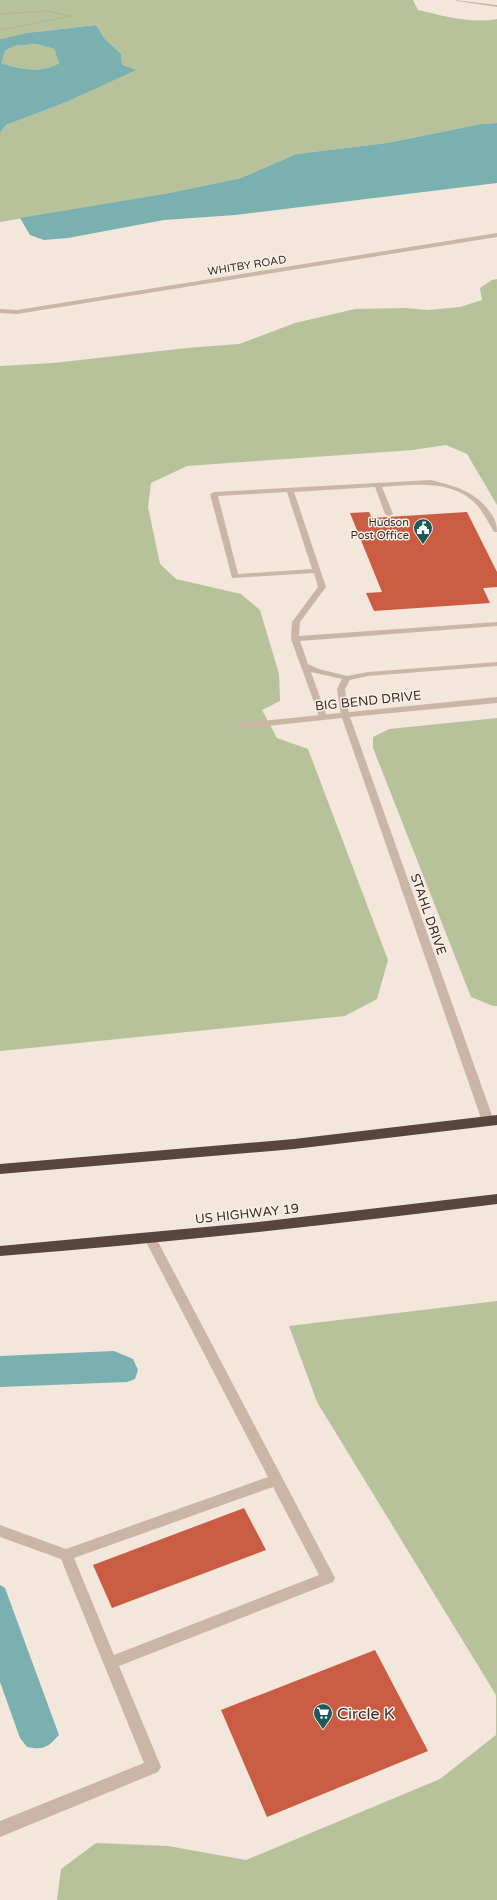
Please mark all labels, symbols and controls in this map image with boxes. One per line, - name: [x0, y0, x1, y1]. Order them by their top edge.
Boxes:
- street label: WHITBY ROAD: [207, 253, 287, 278]
- place label: Hudson Post Office: [350, 516, 409, 542]
- public building icon: Hudson Post Office: [412, 517, 434, 545]
- street label: BIG BEND DRIVE: [314, 687, 422, 715]
- street label: STAHL DRIVE: [407, 872, 449, 957]
- street label: US HIGHWAY 19: [194, 1201, 300, 1227]
- supermarket icon: Circle K: [312, 1702, 334, 1730]
- place label: Circle K: [337, 1704, 395, 1724]

